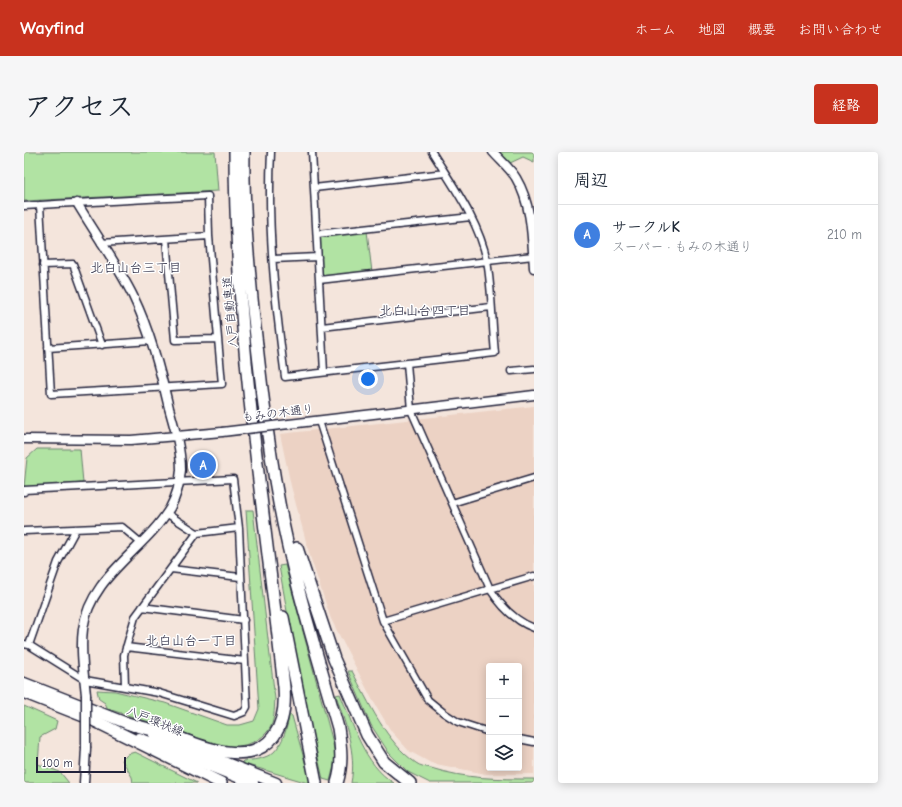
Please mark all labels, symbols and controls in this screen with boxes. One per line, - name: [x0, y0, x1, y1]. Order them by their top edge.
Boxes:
- text: Wayfind: [20, 17, 84, 39]
- text: ホーム: [635, 21, 676, 38]
- text: 地図: [698, 21, 726, 38]
- text: 概要: [748, 21, 776, 38]
- text: お問い合わせ: [798, 21, 882, 38]
- button: 経路: [814, 84, 878, 124]
- text: アクセス: [24, 91, 134, 123]
- text: 周辺: [574, 171, 608, 190]
- text: サークルK: [612, 218, 680, 236]
- text: A: [583, 227, 591, 242]
- text: 210 m: [827, 227, 862, 242]
- text: スーパー · もみの木通り: [612, 239, 752, 254]
- district label: 北白山台三丁目: [90, 260, 182, 275]
- street label: 八戸自動車道: [220, 276, 240, 348]
- district label: 北白山台四丁目: [379, 303, 471, 318]
- your location: [358, 369, 378, 389]
- street label: もみの木通り: [241, 402, 315, 424]
- pin: A: [190, 450, 216, 480]
- district label: 北白山台一丁目: [145, 633, 237, 648]
- map controls: [486, 663, 522, 771]
- button: +: [486, 663, 522, 699]
- button: −: [486, 699, 522, 735]
- street label: 八戸環状線: [125, 703, 185, 739]
- button: layers: [486, 735, 522, 771]
- scale bar: [36, 755, 126, 774]
- text: 100 m: [42, 757, 73, 770]

